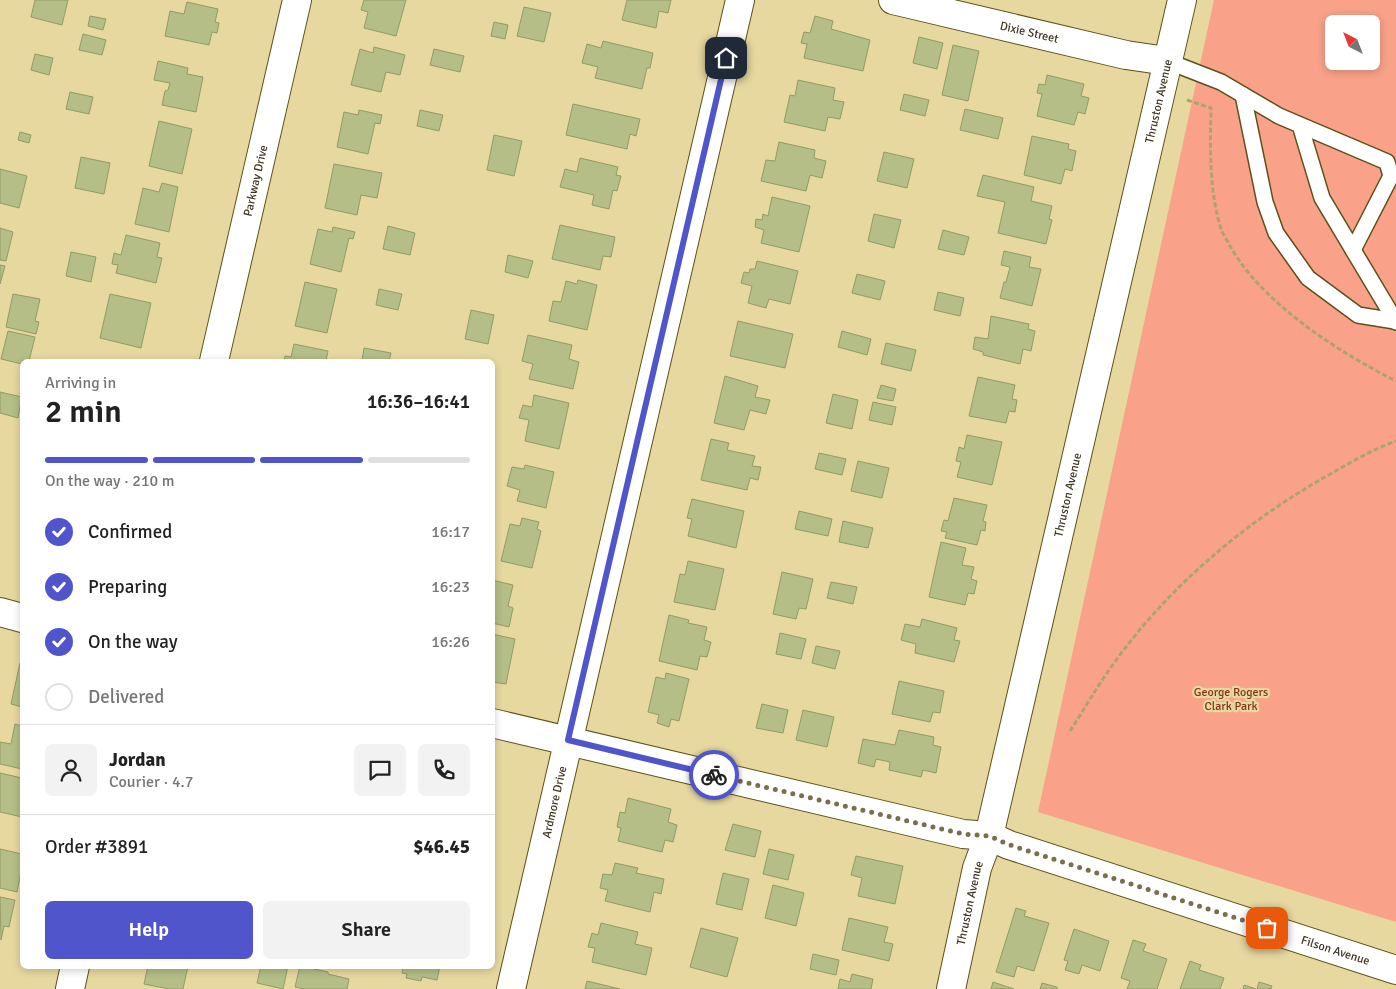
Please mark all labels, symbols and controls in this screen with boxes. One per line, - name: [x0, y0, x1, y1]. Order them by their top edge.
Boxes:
- north arrow: [1325, 15, 1380, 70]
- map controls: [1325, 15, 1380, 70]
- street label: Dixie Street: [998, 18, 1060, 46]
- pin: [705, 37, 747, 79]
- icon: home: [712, 44, 740, 72]
- street label: Thruston Avenue: [1142, 58, 1176, 145]
- street label: Parkway Drive: [240, 144, 271, 218]
- text: Arriving in: [45, 373, 116, 393]
- text: 16:36–16:41: [367, 390, 470, 414]
- text: 2 min: [45, 392, 122, 431]
- street label: Thruston Avenue: [1051, 451, 1085, 538]
- text: On the way · 210 m: [45, 471, 175, 491]
- icon: check: [45, 518, 73, 546]
- text: Confirmed: [88, 520, 172, 544]
- text: 16:17: [431, 522, 470, 542]
- icon: check: [45, 573, 73, 601]
- text: Preparing: [88, 575, 167, 599]
- text: 16:23: [431, 577, 470, 597]
- icon: check: [45, 628, 73, 656]
- text: On the way: [88, 630, 178, 654]
- text: 16:26: [431, 632, 470, 652]
- text: Delivered: [88, 685, 164, 709]
- park label: George Rogers Clark Park: [1194, 685, 1268, 714]
- button: person: [45, 744, 97, 796]
- button: chat: [354, 744, 406, 796]
- button: phone: [418, 744, 470, 796]
- text: Jordan: [109, 748, 166, 772]
- courier: [689, 750, 739, 800]
- icon: bike: [700, 761, 728, 789]
- street label: Ardmore Drive: [539, 764, 570, 839]
- text: Courier · 4.7: [109, 772, 193, 792]
- text: Order #3891: [45, 835, 148, 859]
- text: $46.45: [413, 835, 470, 859]
- street label: Thruston Avenue: [953, 859, 987, 946]
- button: Help: [45, 901, 253, 959]
- button: Share: [263, 901, 470, 959]
- pin: [1246, 907, 1288, 949]
- icon: bag: [1253, 914, 1281, 942]
- street label: Filson Avenue: [1299, 932, 1372, 969]

